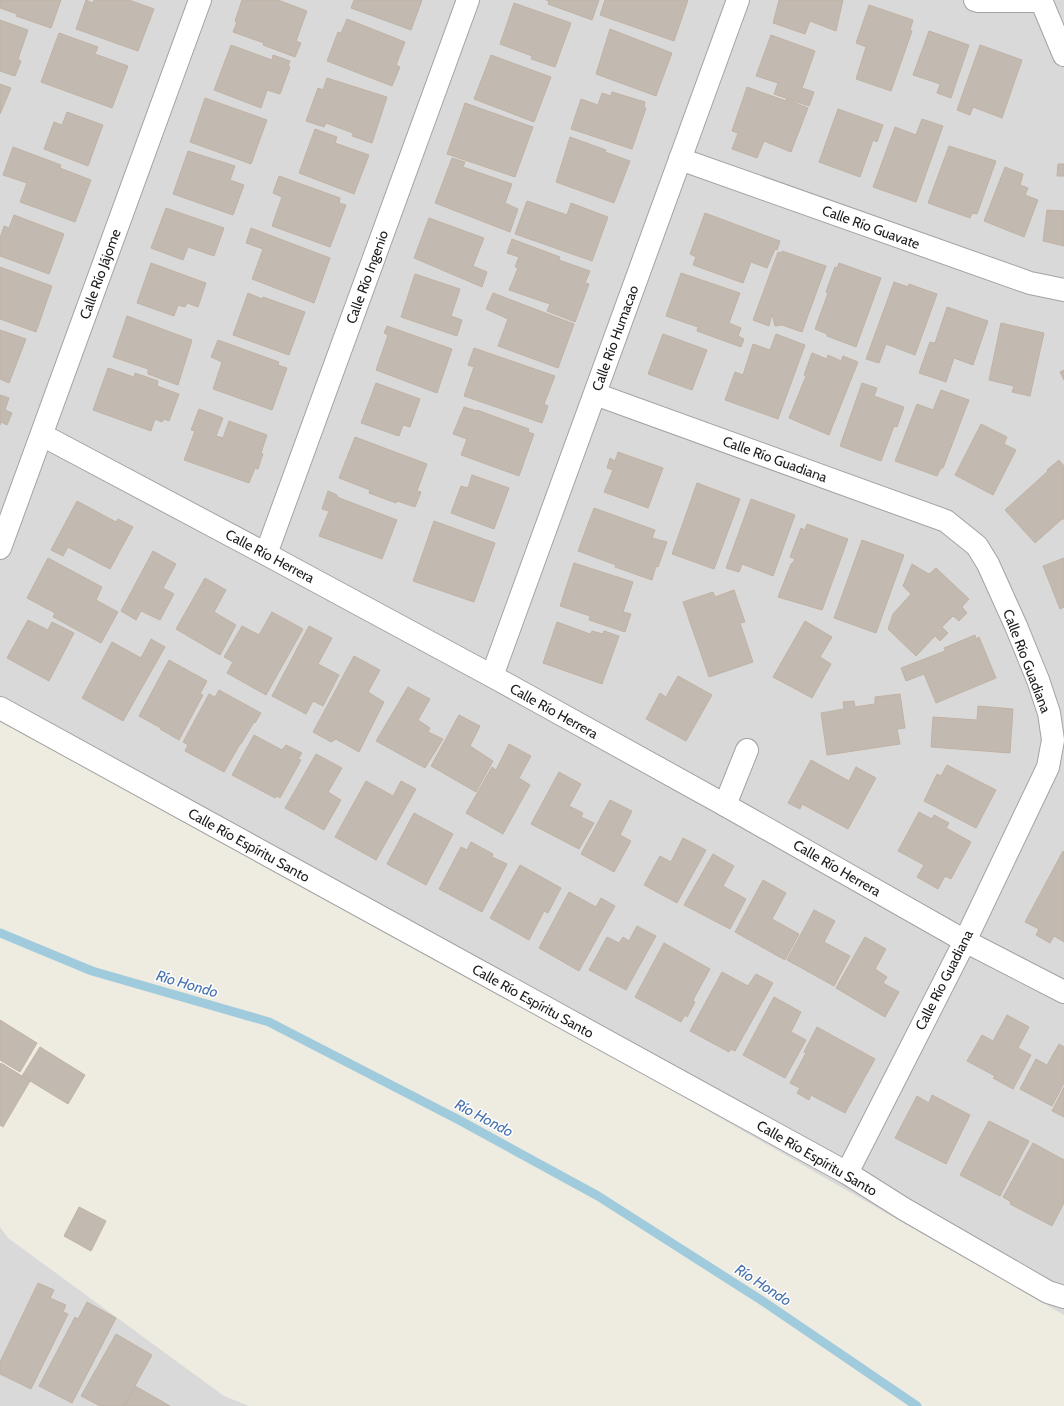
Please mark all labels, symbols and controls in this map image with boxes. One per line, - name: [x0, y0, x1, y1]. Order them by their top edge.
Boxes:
- street label: Calle Río Guavate: [820, 201, 922, 253]
- street label: Calle Río Jájome: [75, 226, 125, 322]
- street label: Calle Río Ingenio: [342, 227, 392, 326]
- street label: Calle Río Humacao: [588, 282, 643, 393]
- street label: Calle Río Guadiana: [720, 432, 830, 486]
- street label: Calle Río Herrera: [222, 525, 318, 587]
- street label: Calle Río Guadiana: [999, 607, 1055, 716]
- street label: Calle Río Herrera: [507, 679, 602, 743]
- street label: Calle Río Espíritu Santo: [185, 804, 313, 886]
- street label: Calle Río Herrera: [790, 836, 884, 900]
- street label: Calle Río Guadiana: [911, 927, 977, 1033]
- street label: Calle Río Espíritu Santo: [469, 960, 597, 1042]
- water label: Río Hondo: [154, 967, 220, 1001]
- water label: Río Hondo: [452, 1095, 516, 1141]
- street label: Calle Río Espíritu Santo: [754, 1116, 881, 1200]
- water label: Río Hondo: [731, 1260, 795, 1310]

